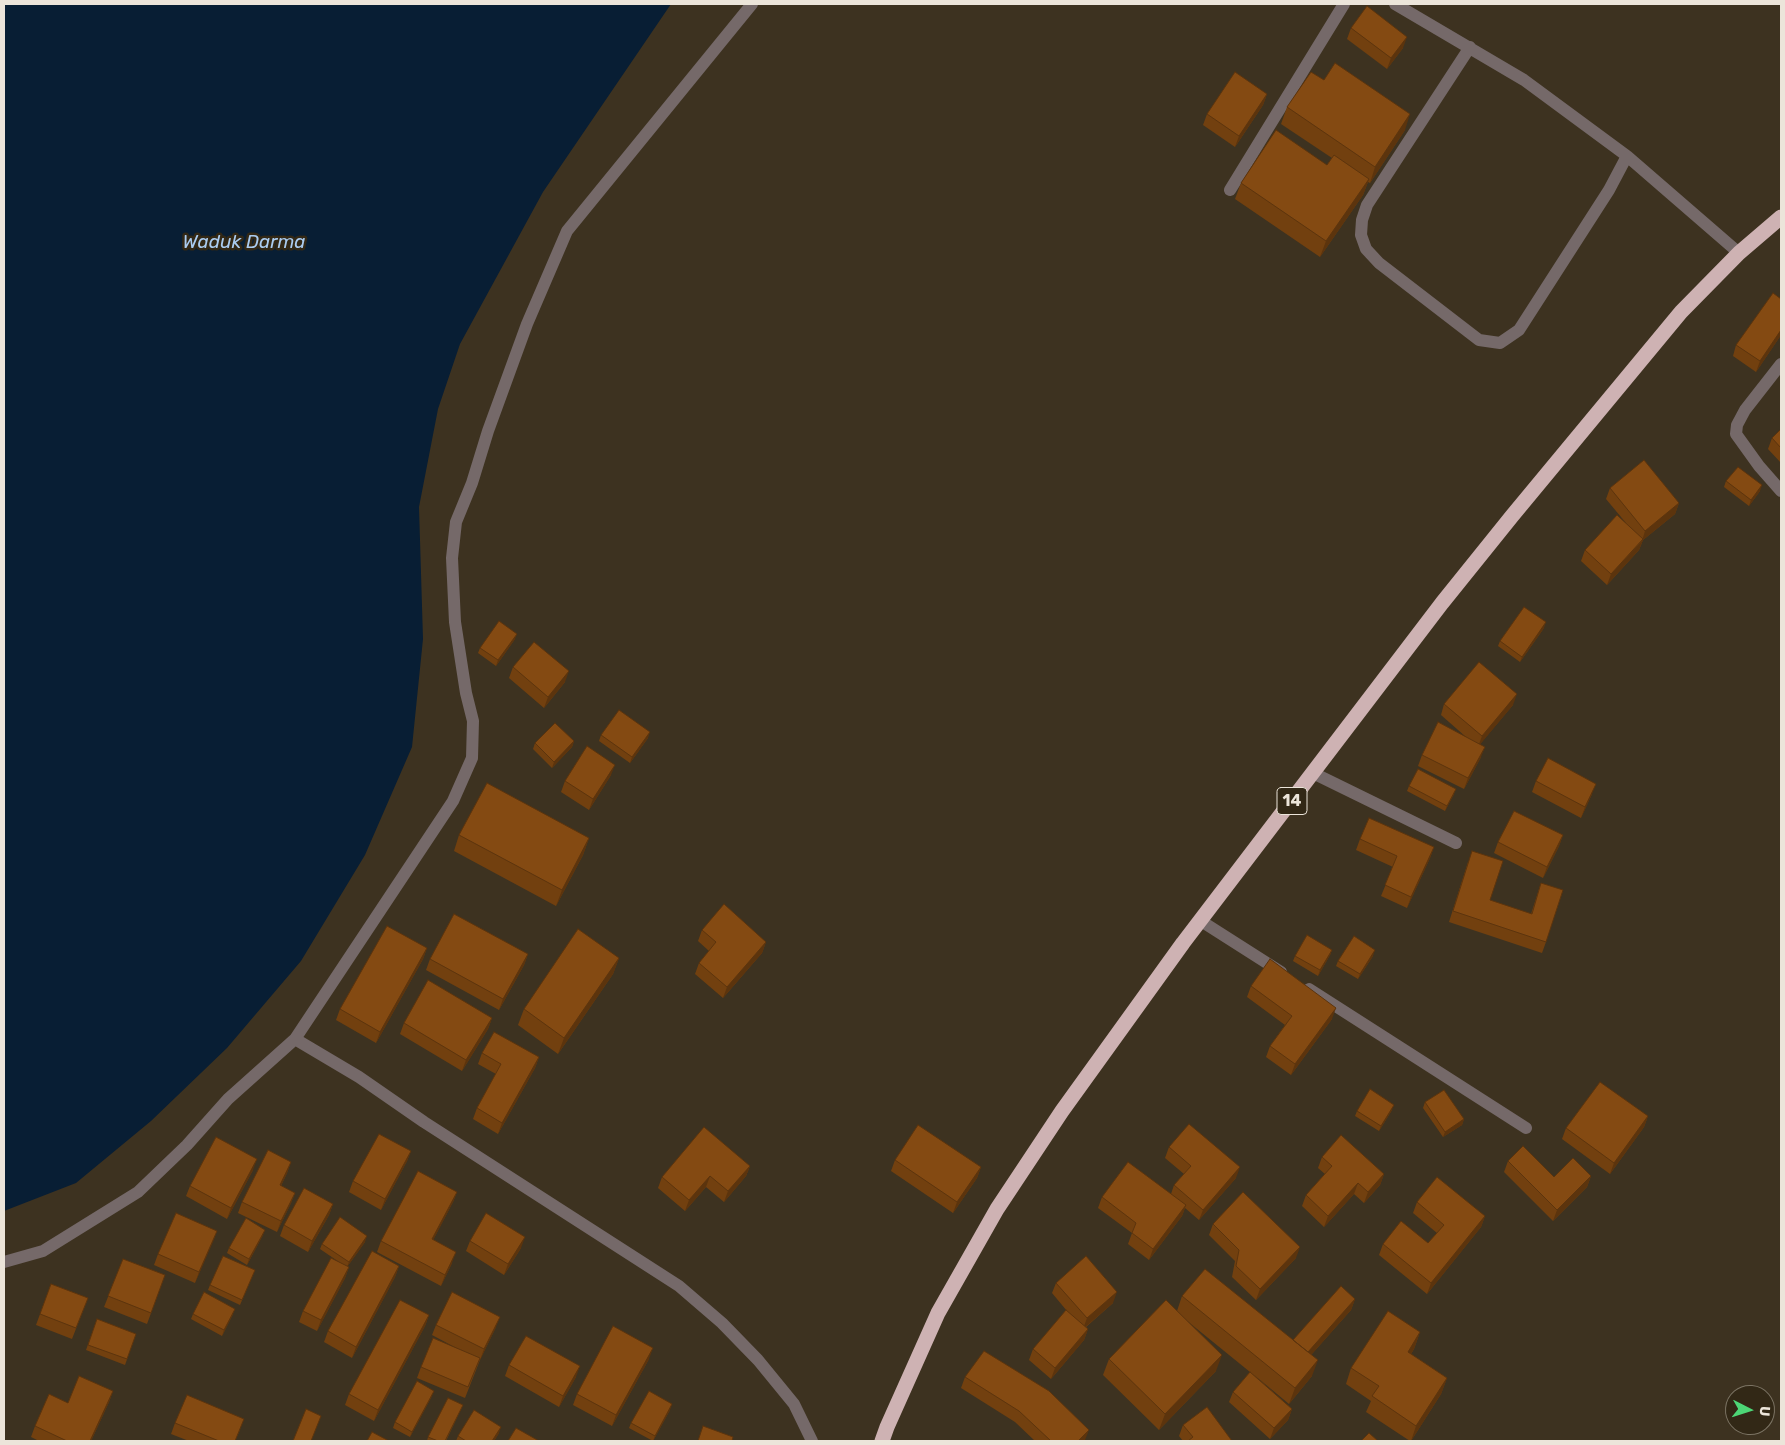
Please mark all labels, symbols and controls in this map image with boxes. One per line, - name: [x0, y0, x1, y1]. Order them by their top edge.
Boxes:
- water label: Waduk Darma: [183, 232, 305, 254]
- road number: 14: [1277, 788, 1307, 814]
- north arrow: [1725, 1385, 1775, 1435]
- text: U: [1756, 1405, 1773, 1417]

